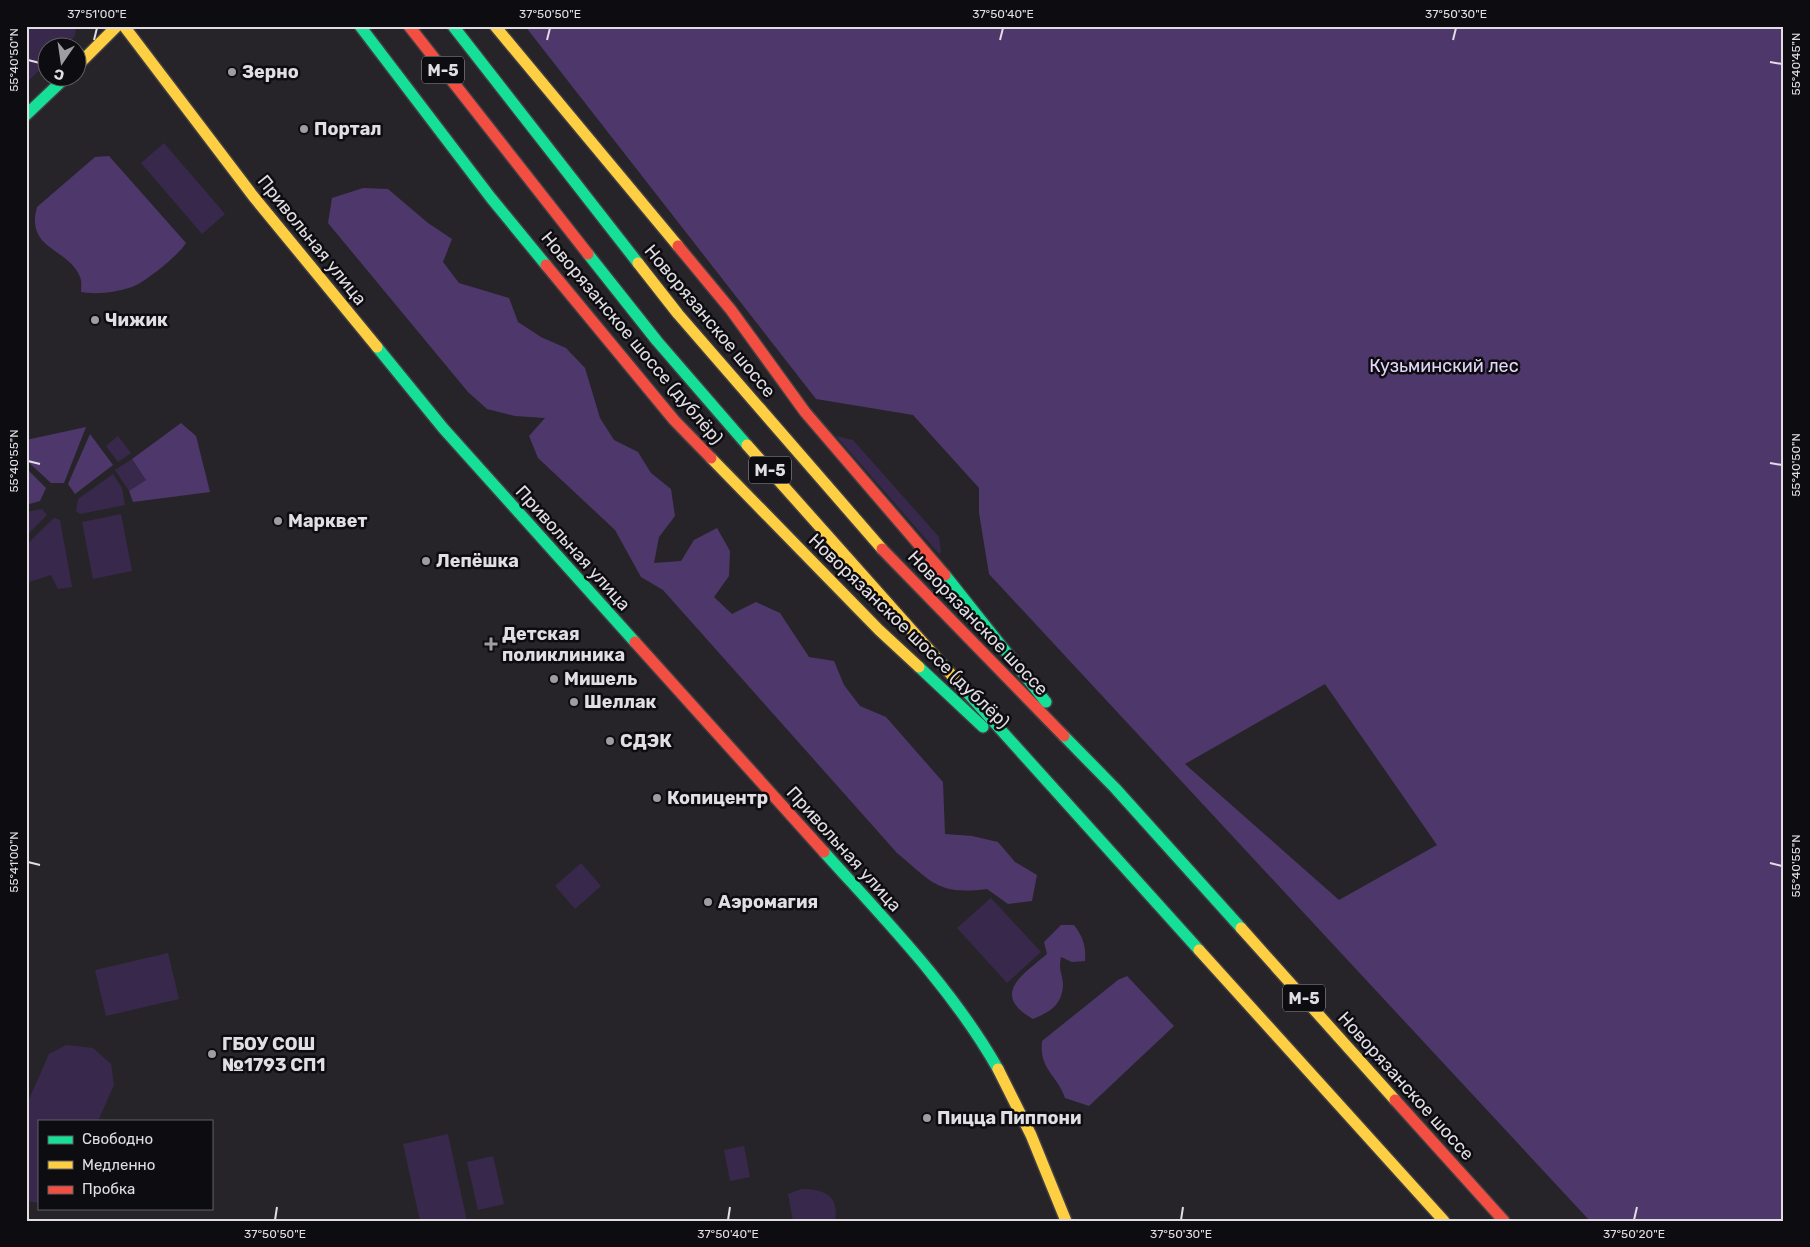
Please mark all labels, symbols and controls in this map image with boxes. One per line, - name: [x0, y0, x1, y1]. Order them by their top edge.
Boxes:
- text: 37°51'00"E: [67, 7, 127, 21]
- text: 37°50'50"E: [519, 7, 581, 21]
- text: 37°50'40"E: [972, 7, 1034, 21]
- text: 37°50'30"E: [1425, 7, 1487, 21]
- text: 55°40'50"N: [7, 28, 21, 92]
- text: 55°40'45"N: [1789, 33, 1803, 95]
- north arrow: [38, 38, 88, 88]
- road number: М-5: [422, 56, 464, 84]
- place label: Зерно: [242, 61, 299, 83]
- text: С: [52, 65, 66, 84]
- marker: Зерно: [226, 66, 238, 78]
- place label: Портал: [314, 118, 382, 140]
- marker: Портал: [298, 123, 310, 135]
- street label: Привольная улица: [253, 170, 371, 310]
- street label: Новорязанское шоссе (дублёр): [537, 227, 727, 449]
- street label: Новорязанское шоссе: [640, 240, 780, 402]
- place label: Чижик: [105, 309, 168, 331]
- marker: Чижик: [89, 314, 101, 326]
- park label: Кузьминский лес: [1369, 355, 1519, 377]
- text: 55°40'55"N: [7, 429, 21, 493]
- text: 55°40'50"N: [1789, 433, 1803, 497]
- road number: М-5: [749, 456, 791, 484]
- street label: Привольная улица: [511, 481, 635, 615]
- place label: Марквет: [288, 510, 367, 532]
- marker: Марквет: [272, 515, 284, 527]
- street label: Новорязанское шоссе (дублёр): [804, 529, 1014, 733]
- street label: Новорязанское шоссе: [903, 546, 1053, 700]
- place label: Лепёшка: [436, 550, 519, 572]
- marker: Лепёшка: [420, 555, 432, 567]
- place label: Детская поликлиника: [502, 623, 625, 666]
- marker: Детская поликлиника: [484, 637, 498, 651]
- place label: Мишель: [564, 668, 637, 690]
- marker: Мишель: [548, 673, 560, 685]
- place label: Шеллак: [584, 691, 657, 713]
- marker: Шеллак: [568, 696, 580, 708]
- place label: СДЭК: [620, 730, 672, 752]
- marker: СДЭК: [604, 735, 616, 747]
- street label: Привольная улица: [782, 782, 906, 916]
- place label: Копицентр: [667, 787, 768, 809]
- marker: Копицентр: [651, 792, 663, 804]
- text: 55°41'00"N: [7, 831, 21, 893]
- text: 55°40'55"N: [1789, 834, 1803, 898]
- place label: Аэромагия: [718, 891, 818, 913]
- marker: Аэромагия: [702, 896, 714, 908]
- road number: М-5: [1283, 984, 1325, 1011]
- street label: Новорязанское шоссе: [1333, 1007, 1479, 1165]
- place label: ГБОУ СОШ №1793 СП1: [222, 1033, 325, 1076]
- marker: ГБОУ СОШ №1793 СП1: [206, 1048, 218, 1060]
- place label: Пицца Пиппони: [937, 1107, 1082, 1129]
- marker: Пицца Пиппони: [921, 1112, 933, 1124]
- legend: [38, 1120, 212, 1210]
- text: Свободно: [82, 1130, 153, 1148]
- text: Медленно: [82, 1156, 155, 1174]
- text: Пробка: [82, 1180, 135, 1198]
- text: 37°50'50"E: [244, 1227, 306, 1241]
- text: 37°50'40"E: [697, 1227, 759, 1241]
- text: 37°50'30"E: [1150, 1227, 1212, 1241]
- text: 37°50'20"E: [1603, 1227, 1665, 1241]

